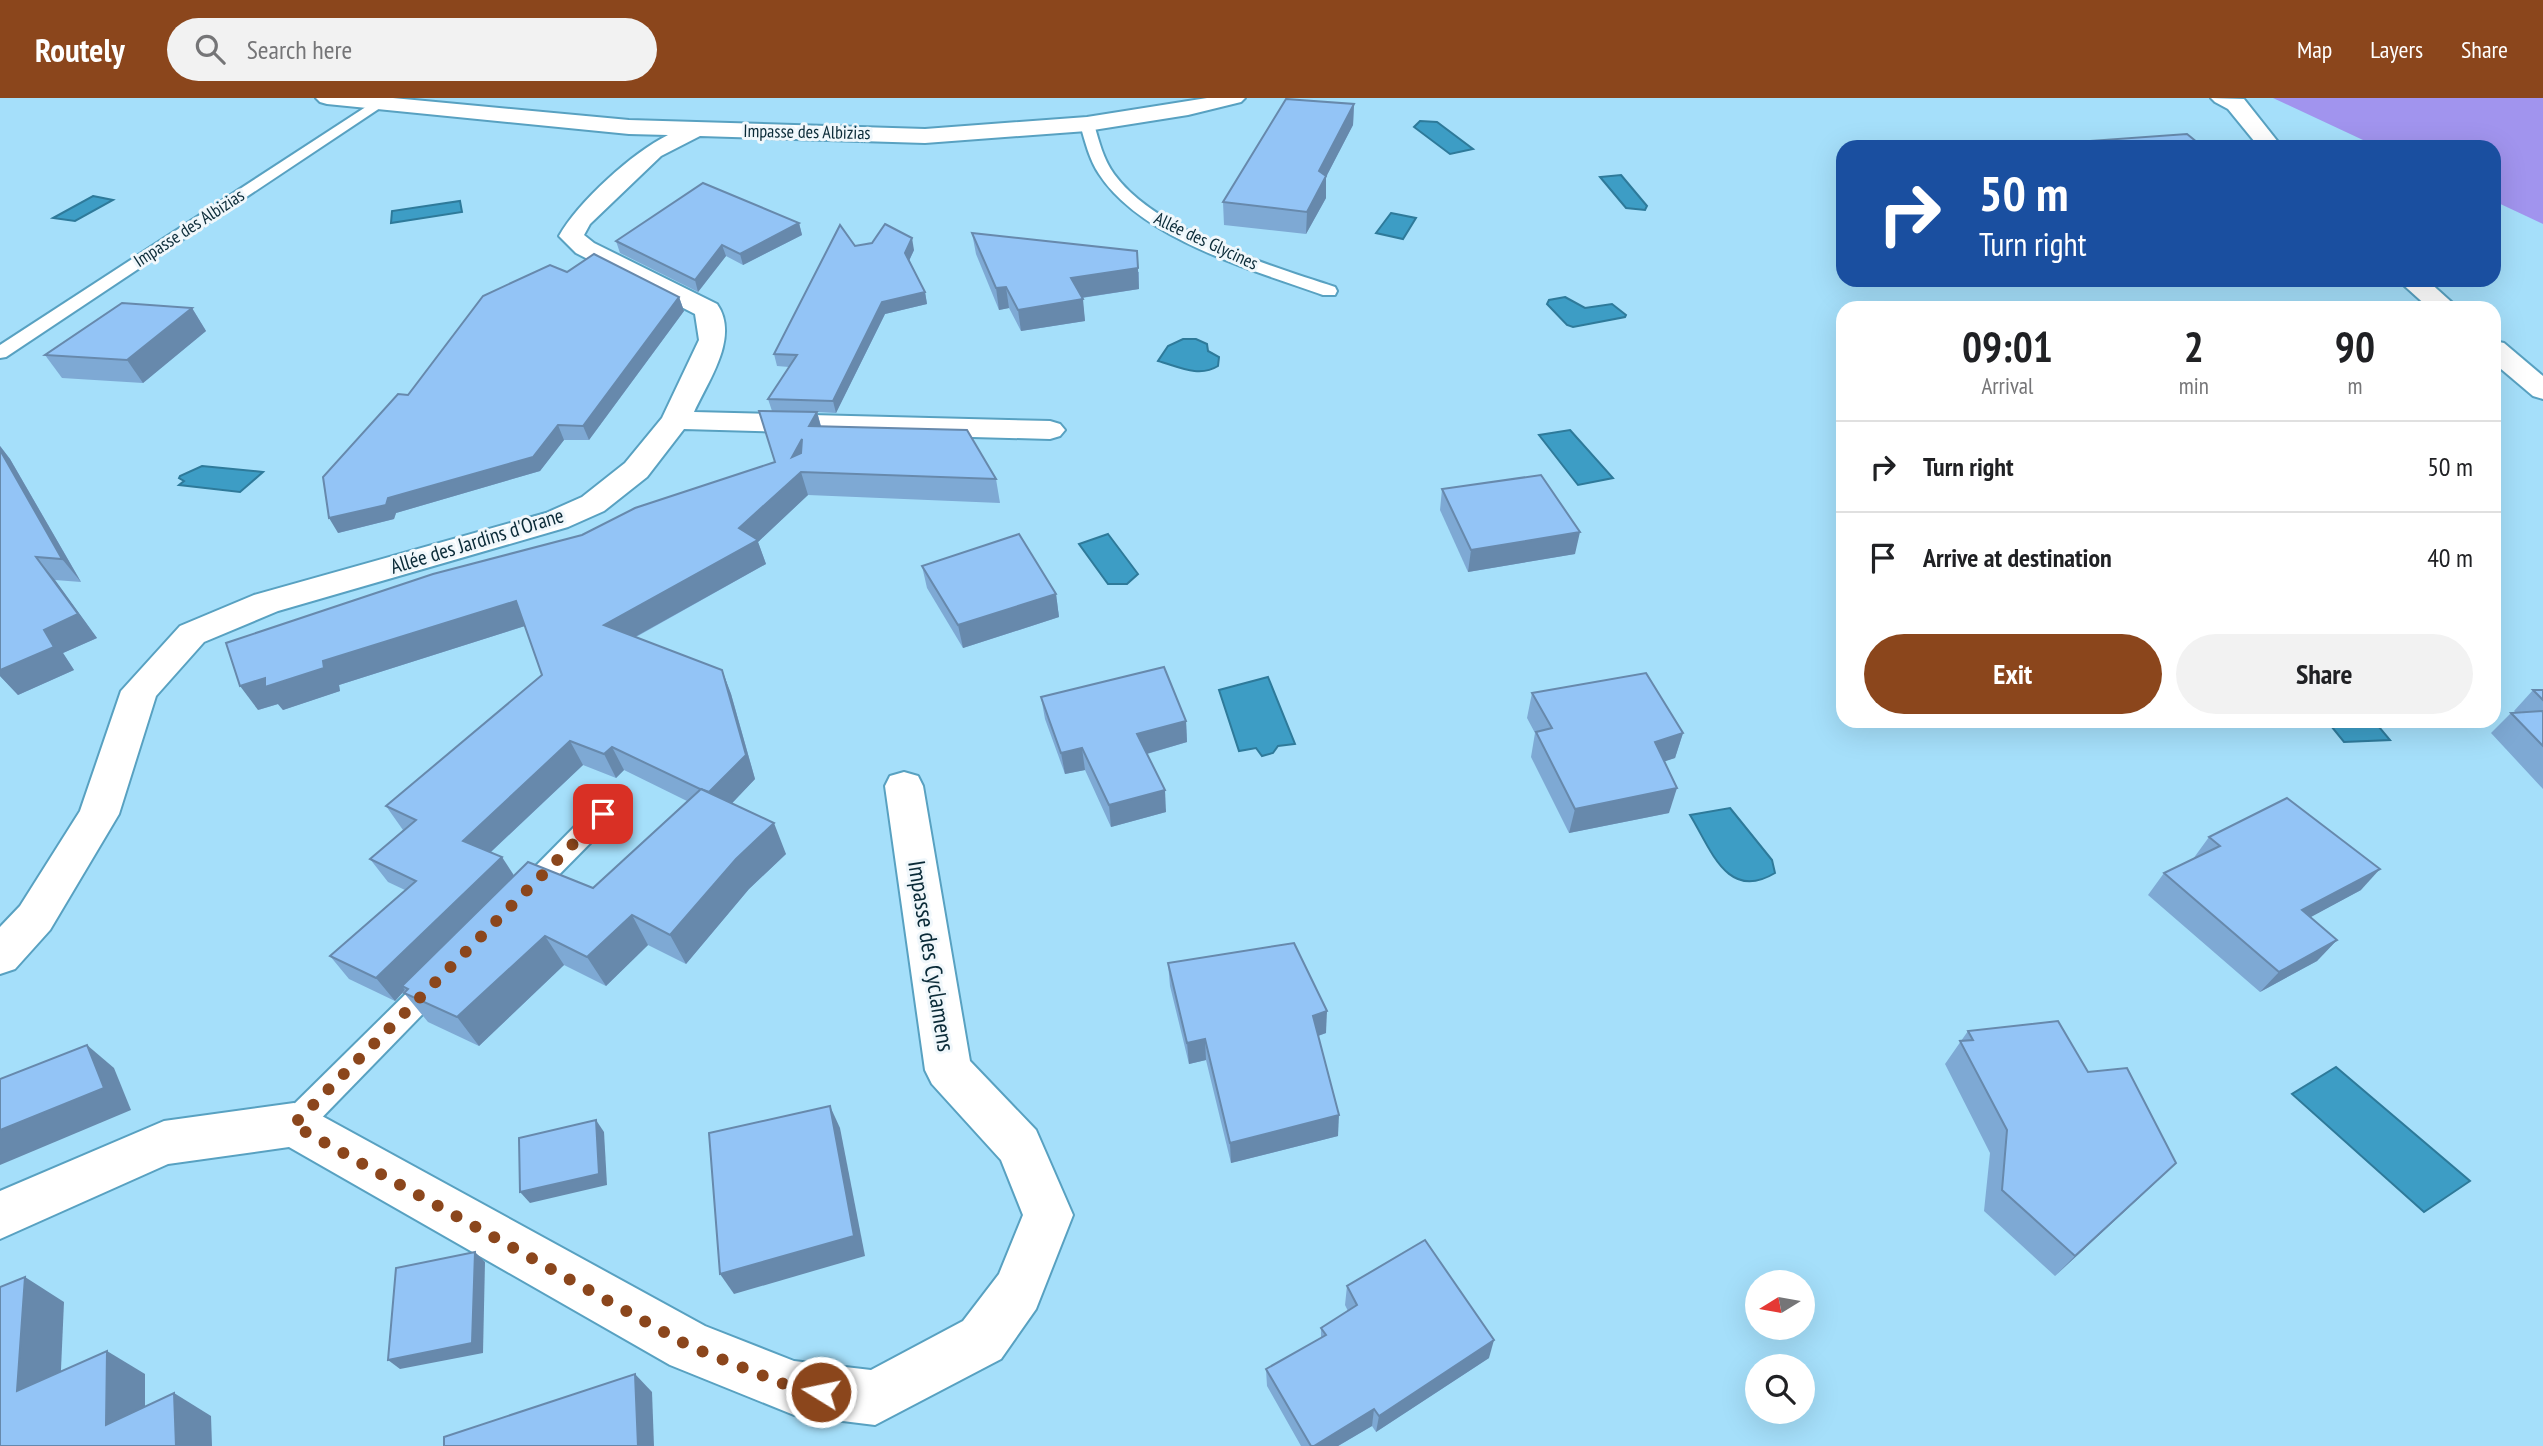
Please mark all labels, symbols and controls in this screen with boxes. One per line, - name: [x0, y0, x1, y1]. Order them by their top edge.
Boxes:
- search box: [167, 18, 657, 81]
- text: Routely: [35, 28, 125, 71]
- icon: search: [191, 30, 229, 68]
- text: Search here: [247, 33, 352, 66]
- text: Map: [2297, 34, 2332, 65]
- text: Layers: [2370, 34, 2423, 65]
- text: Share: [2461, 34, 2508, 65]
- street label: Impasse des Albizias: [743, 119, 871, 144]
- text: 50 m: [1979, 161, 2068, 225]
- icon: right: [1864, 168, 1955, 259]
- street label: Impasse des Albizias: [129, 183, 248, 272]
- street label: Allée des Glycines: [1151, 206, 1262, 275]
- text: Turn right: [1979, 223, 2087, 265]
- text: 09:01: [1962, 319, 2053, 374]
- text: 2: [2184, 319, 2204, 374]
- text: 90: [2335, 319, 2375, 374]
- text: Arrival: [1981, 371, 2033, 400]
- text: min: [2179, 371, 2209, 400]
- text: m: [2347, 371, 2362, 400]
- icon: right: [1864, 448, 1902, 486]
- text: Turn right: [1923, 450, 2014, 483]
- text: 50 m: [2427, 450, 2473, 483]
- street label: Allée des Jardins d'Orane: [387, 501, 567, 580]
- icon: arrive: [1864, 539, 1902, 577]
- text: Arrive at destination: [1923, 541, 2112, 574]
- text: 40 m: [2427, 541, 2473, 574]
- button: Exit: [1864, 634, 2162, 714]
- button: Share: [2176, 634, 2473, 714]
- pin: [573, 784, 633, 844]
- icon: arrive: [584, 795, 622, 833]
- street label: Impasse des Cyclamens: [901, 858, 962, 1054]
- north arrow: [1745, 1270, 1815, 1340]
- map controls: [1745, 1270, 1815, 1424]
- button: search: [1745, 1354, 1815, 1424]
- position arrow: [784, 1355, 858, 1429]

